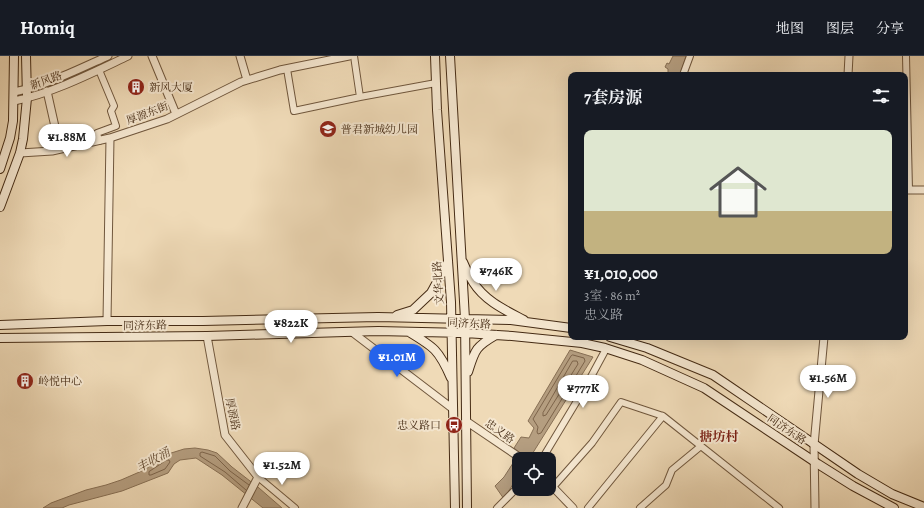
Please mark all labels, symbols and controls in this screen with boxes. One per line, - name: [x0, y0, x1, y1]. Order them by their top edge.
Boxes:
- text: Homiq: [20, 15, 75, 41]
- text: 地图: [776, 19, 804, 38]
- text: 图层: [826, 19, 854, 38]
- text: 分享: [876, 19, 904, 38]
- street label: 新风路: [28, 68, 64, 93]
- building icon: 新风大厦: [126, 77, 146, 97]
- place label: 新风大厦: [149, 80, 193, 95]
- icon: filters: [870, 85, 892, 107]
- text: 7套房源: [584, 86, 642, 109]
- street label: 厚源东街: [124, 99, 170, 128]
- school or university icon: 普君新城幼儿园: [318, 119, 338, 139]
- place label: 普君新城幼儿园: [341, 122, 418, 137]
- pin: ¥1.88M: [34, 124, 100, 158]
- text: ¥1.88M: [47, 128, 87, 145]
- icon: home: [702, 156, 774, 228]
- pin: ¥746K: [468, 258, 524, 292]
- street label: 文华北路: [429, 260, 448, 305]
- text: ¥746K: [479, 262, 513, 279]
- text: ¥1,010,000: [584, 262, 658, 285]
- text: 3室 · 86 m²: [584, 287, 640, 304]
- text: 忠义路: [584, 306, 623, 323]
- pin: ¥822K: [263, 310, 319, 344]
- text: ¥822K: [274, 314, 308, 331]
- street label: 同济东路: [447, 315, 491, 332]
- street label: 同济东路: [123, 318, 167, 333]
- pin: ¥1.01M: [364, 344, 430, 378]
- text: ¥1.01M: [378, 348, 416, 365]
- pin: ¥1.56M: [795, 365, 861, 399]
- text: ¥1.56M: [809, 369, 847, 386]
- building icon: 岭悦中心: [15, 371, 35, 391]
- place label: 岭悦中心: [38, 374, 82, 389]
- pin: ¥777K: [555, 375, 611, 409]
- text: ¥777K: [567, 379, 599, 396]
- street label: 厚源路: [222, 396, 243, 432]
- street label: 同济东路: [764, 411, 809, 448]
- bus stop icon: 忠义路口: [444, 415, 464, 435]
- street label: 忠义路: [482, 416, 518, 447]
- place label: 忠义路口: [397, 418, 441, 433]
- district label: 搪坊村: [699, 428, 739, 445]
- water label: 丰收涌: [133, 443, 174, 476]
- pin: ¥1.52M: [249, 452, 315, 486]
- map controls: [512, 452, 556, 496]
- button: locate: [512, 452, 556, 496]
- text: ¥1.52M: [263, 456, 301, 473]

